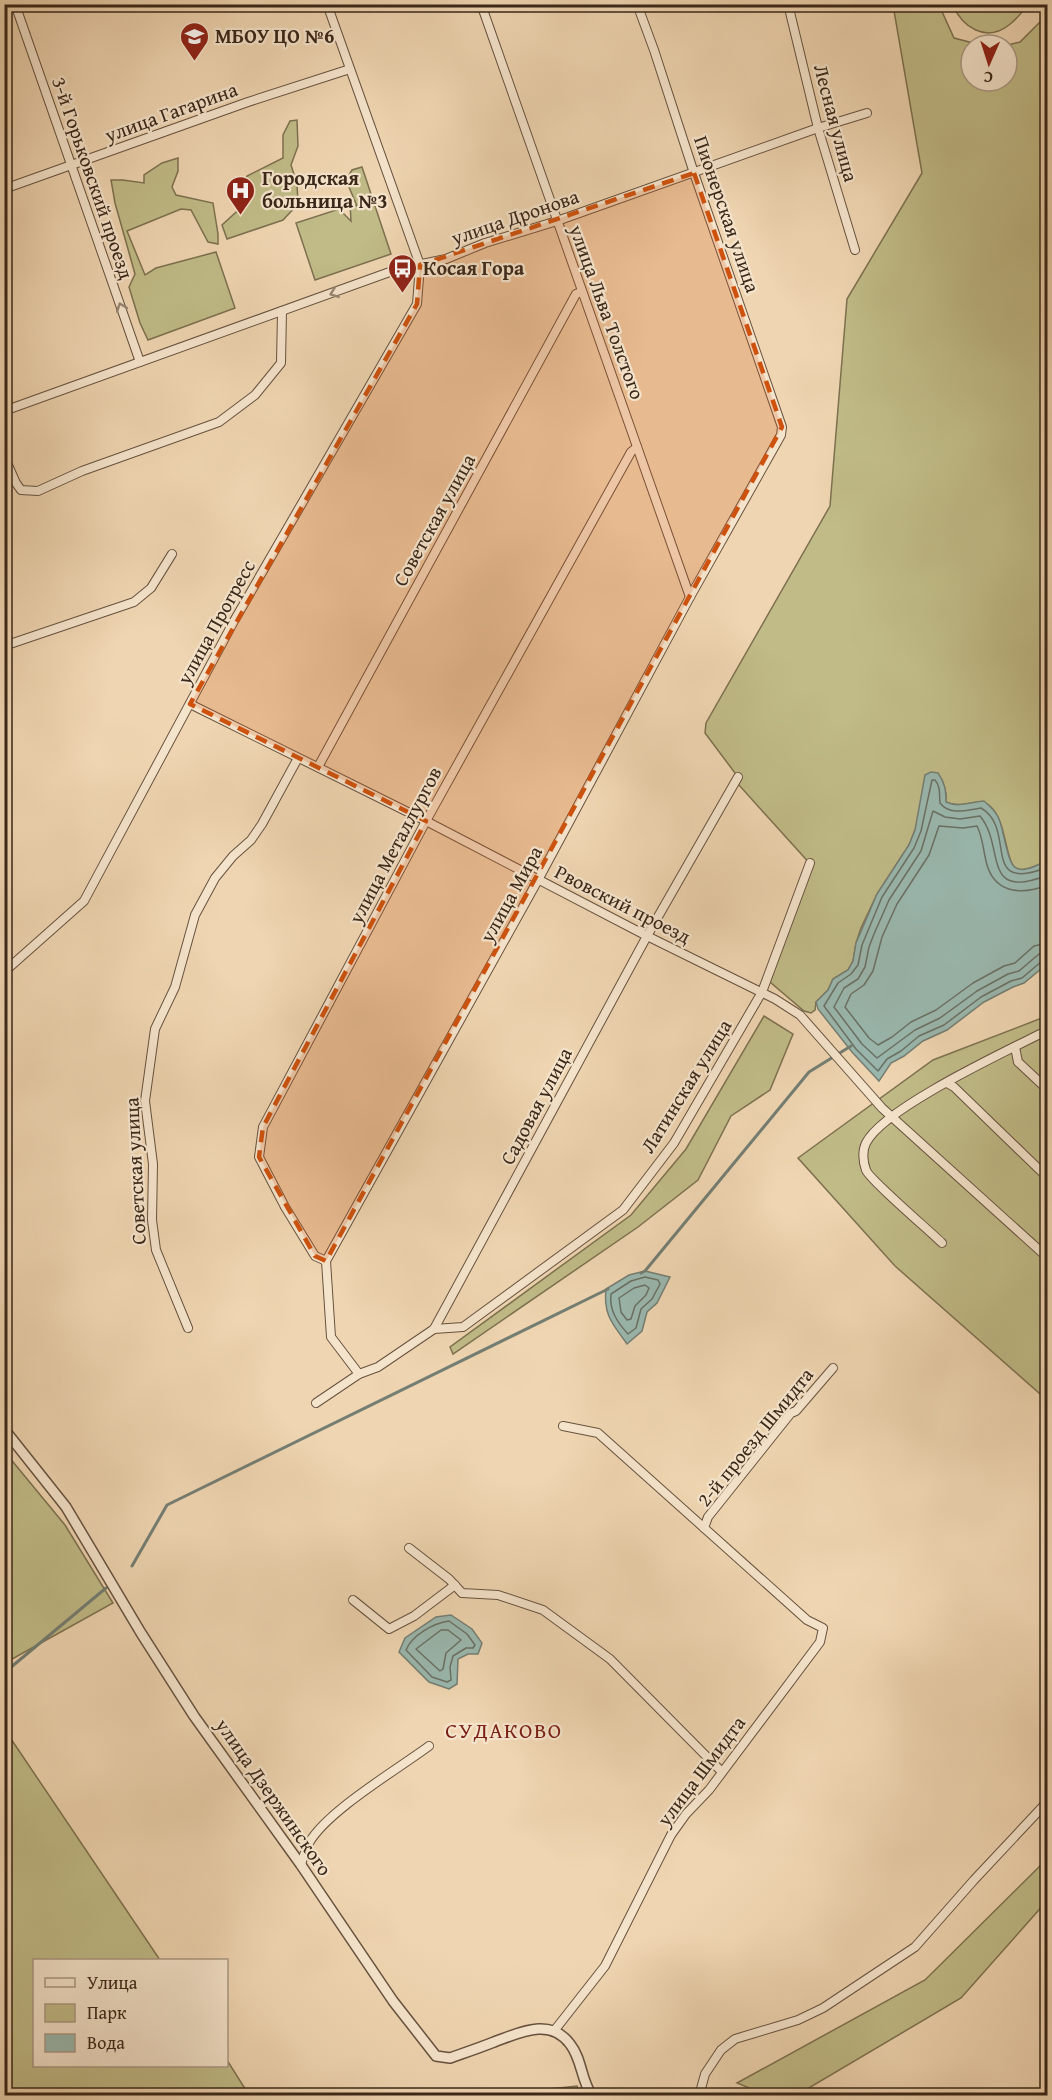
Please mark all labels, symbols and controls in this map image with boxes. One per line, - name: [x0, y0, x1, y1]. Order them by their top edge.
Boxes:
- school or university icon: МБОУ ЦО №6: [178, 20, 210, 62]
- place label: МБОУ ЦО №6: [215, 21, 334, 50]
- north arrow: [959, 33, 1019, 93]
- street label: Лесная улица: [807, 61, 866, 185]
- text: С: [983, 66, 993, 90]
- street label: 3-й Горьковский проезд: [45, 73, 142, 283]
- street label: улица Гагарина: [99, 74, 242, 149]
- street label: Пионерская улица: [687, 132, 768, 297]
- place label: Городская больница №3: [262, 163, 388, 215]
- hospital icon: Городская больница №3: [225, 174, 257, 216]
- street label: улица Дронова: [446, 181, 583, 252]
- street label: улица Льва Толстого: [562, 219, 653, 403]
- bus stop icon: Косая Гора: [386, 252, 418, 294]
- place label: Косая Гора: [423, 253, 525, 282]
- one-way arrow: [329, 285, 340, 298]
- one-way arrow: [115, 302, 128, 313]
- street label: Советская улица: [385, 448, 482, 591]
- street label: улица Прогресс: [169, 554, 262, 690]
- street label: улица Металлургов: [340, 761, 448, 929]
- street label: улица Мира: [472, 840, 549, 948]
- street label: Рвовский проезд: [550, 857, 696, 950]
- street label: Латинская улица: [633, 1013, 739, 1158]
- street label: Садовая улица: [492, 1041, 579, 1170]
- street label: Советская улица: [116, 1096, 153, 1245]
- street label: 2-й проезд Шмидта: [689, 1361, 820, 1512]
- street label: улица Шмидта: [649, 1709, 752, 1833]
- street label: улица Дзержинского: [209, 1711, 340, 1881]
- district label: СУДАКОВО: [445, 1714, 563, 1746]
- legend: [33, 1959, 228, 2067]
- text: Улица: [87, 1969, 138, 1996]
- text: Парк: [87, 1999, 127, 2026]
- text: Вода: [87, 2029, 125, 2056]

